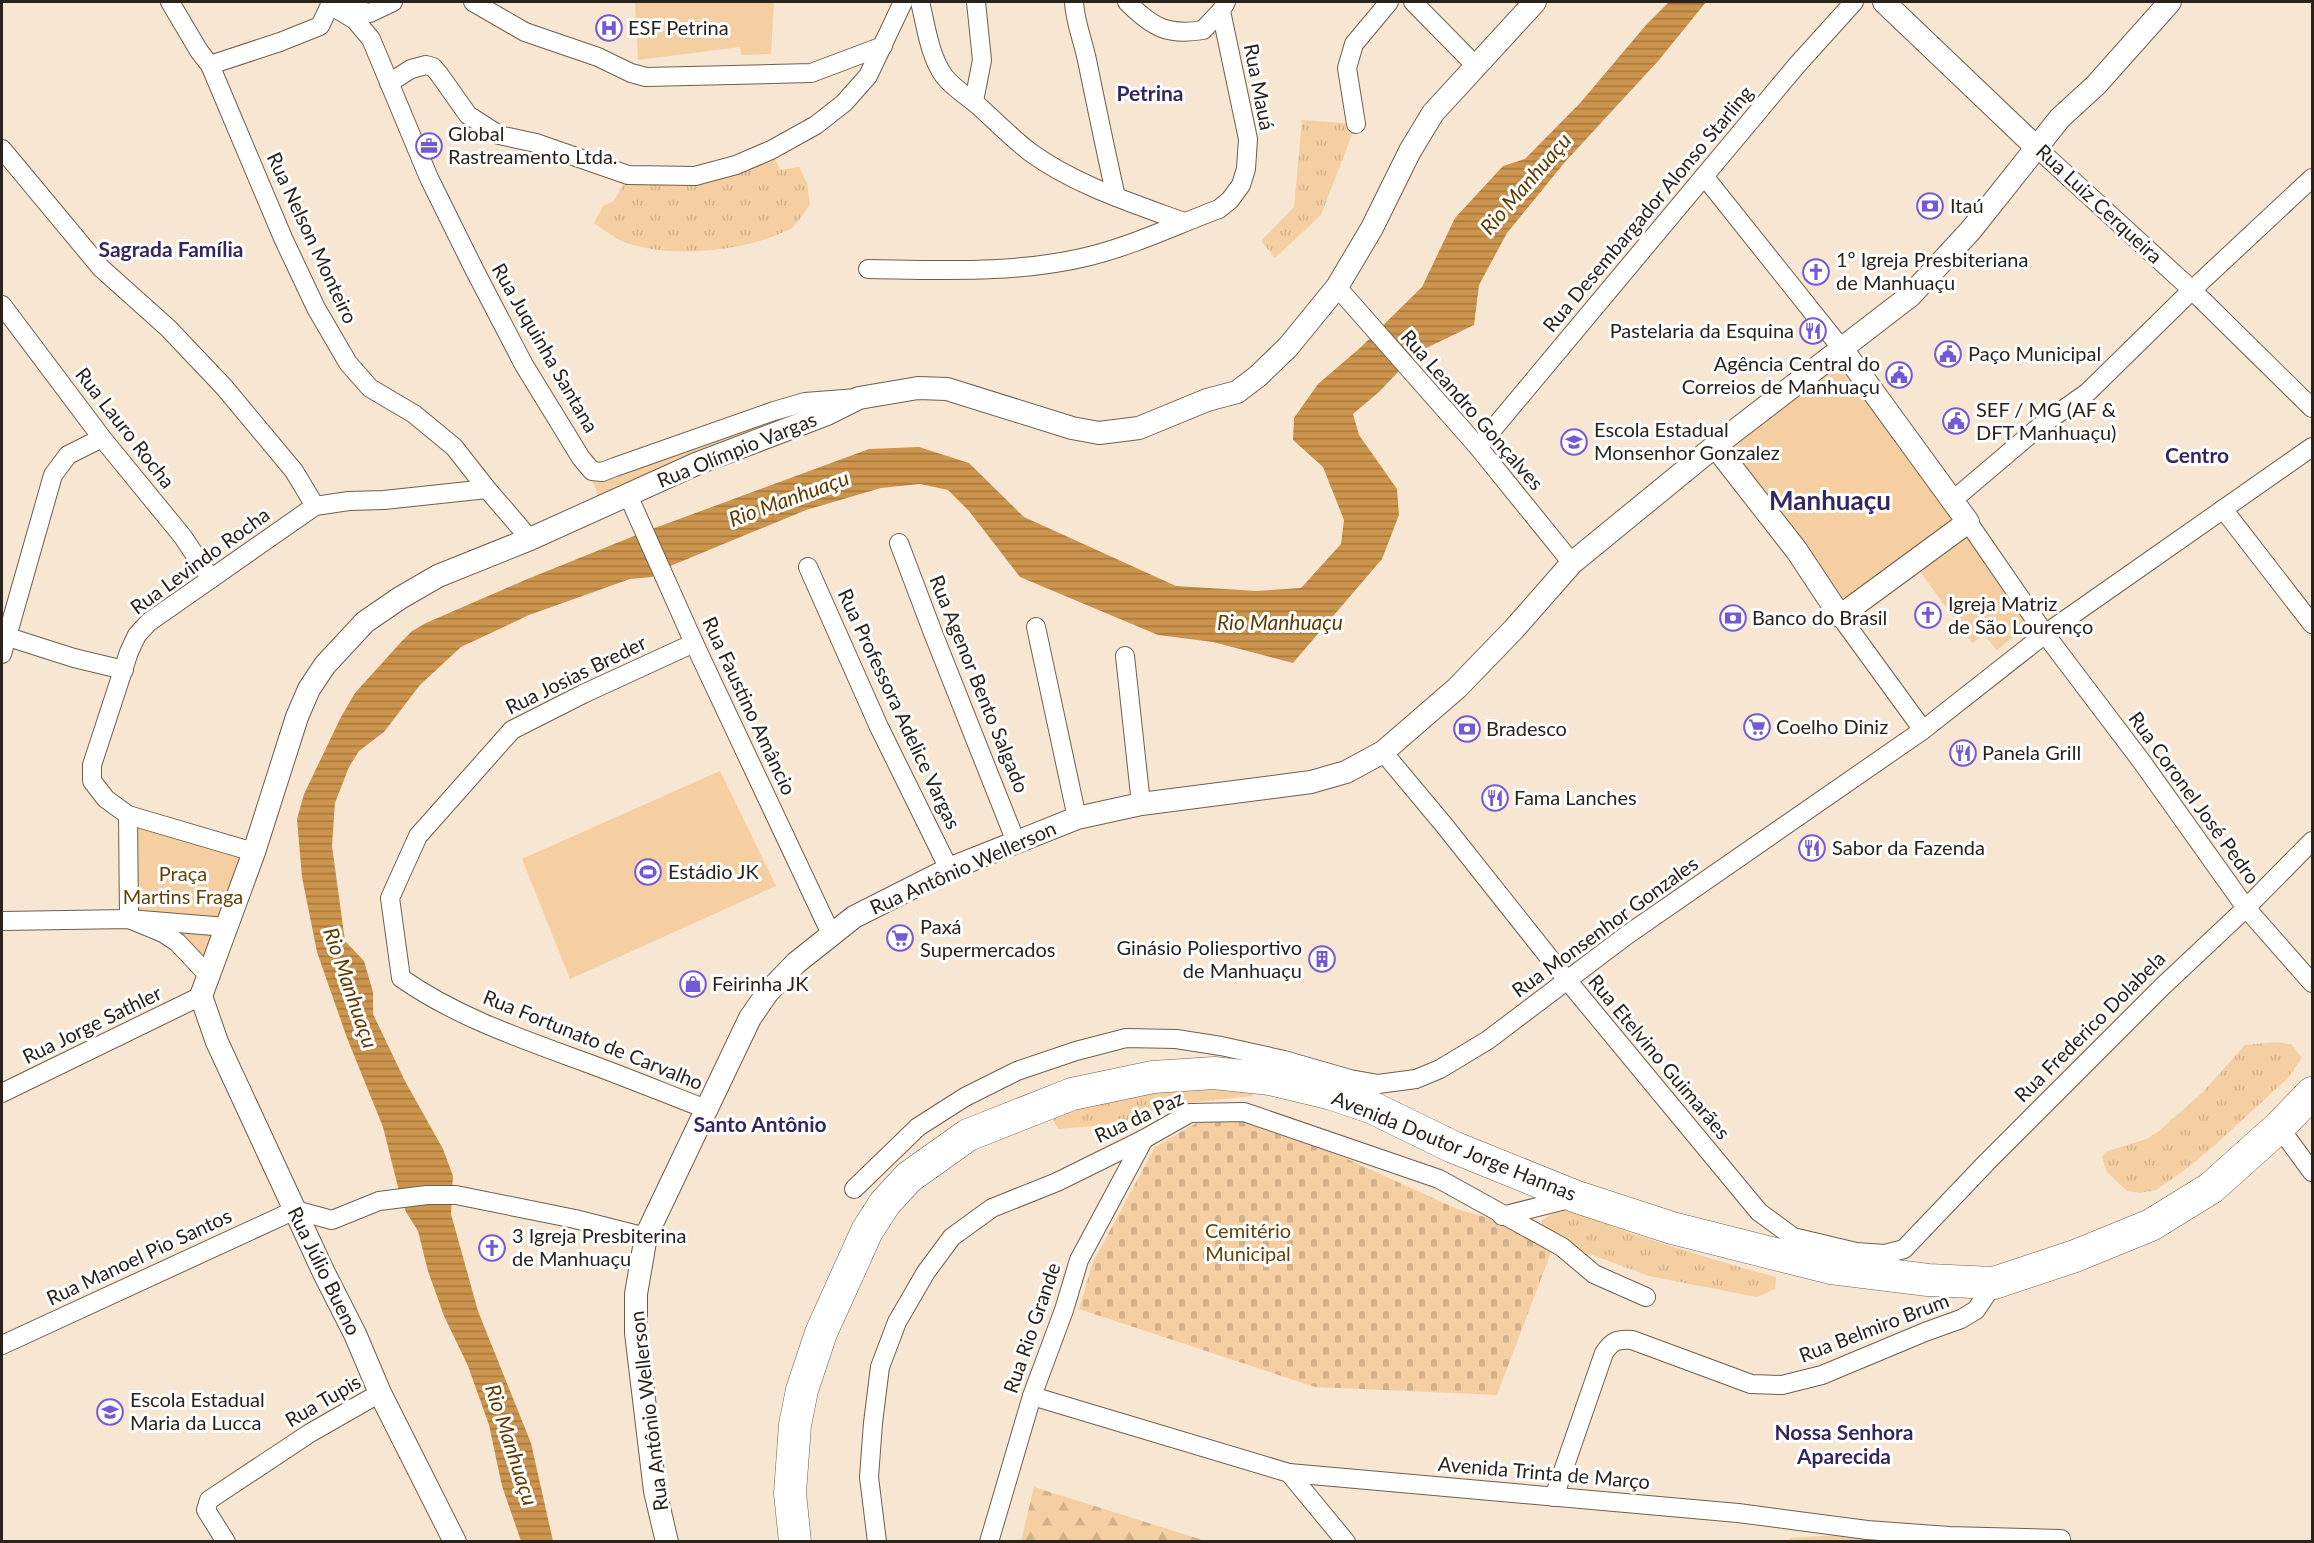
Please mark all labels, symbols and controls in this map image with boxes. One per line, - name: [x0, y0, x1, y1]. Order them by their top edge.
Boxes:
- hospital icon: ESF Petrina: [594, 13, 624, 43]
- place label: ESF Petrina: [628, 15, 729, 39]
- street label: Rua Mauá: [1240, 42, 1280, 132]
- district label: Petrina: [1116, 80, 1184, 105]
- street label: Rua Desembargador Alonso Starling: [1537, 80, 1757, 336]
- place label: Global Rastreamento Ltda.: [448, 121, 618, 168]
- water label: Rio Manhuaçu: [1474, 127, 1576, 239]
- office icon: Global Rastreamento Ltda.: [414, 131, 444, 161]
- street label: Rua Luiz Cerqueira: [2032, 139, 2168, 268]
- street label: Rua Nelson Monteiro: [263, 148, 363, 327]
- bank icon: Itaú: [1915, 191, 1945, 221]
- place label: Itaú: [1950, 193, 1984, 217]
- district label: Sagrada Família: [99, 236, 243, 261]
- place label: 1º Igreja Presbiteriana de Manhuaçu: [1836, 247, 2028, 294]
- church icon: 1º Igreja Presbiteriana de Manhuaçu: [1801, 257, 1831, 287]
- street label: Rua Juquinha Santana: [488, 259, 604, 436]
- restaurant icon: Pastelaria da Esquina: [1798, 316, 1828, 346]
- place label: Pastelaria da Esquina: [1610, 318, 1794, 342]
- street label: Rua Leandro Gonçalves: [1397, 324, 1549, 494]
- public building icon: Paço Municipal: [1933, 339, 1963, 369]
- place label: Paço Municipal: [1968, 341, 2101, 365]
- place label: Agência Central do Correios de Manhuaçu: [1682, 351, 1880, 398]
- public building icon: Agência Central do Correios de Manhuaçu: [1884, 360, 1914, 390]
- street label: Rua Lauro Rocha: [71, 362, 180, 493]
- place label: SEF / MG (AF & DFT Manhuaçu): [1976, 397, 2117, 444]
- street label: Rua Olímpio Vargas: [653, 406, 820, 492]
- public building icon: SEF / MG (AF & DFT Manhuaçu): [1941, 406, 1971, 436]
- place label: Escola Estadual Monsenhor Gonzalez: [1594, 417, 1780, 464]
- school or university icon: Escola Estadual Monsenhor Gonzalez: [1559, 427, 1589, 457]
- district label: Centro: [2165, 442, 2229, 467]
- water label: Rio Manhuaçu: [725, 464, 852, 531]
- district label: Manhuaçu: [1769, 484, 1891, 516]
- street label: Rua Levindo Rocha: [125, 502, 274, 619]
- street label: Rua Agenor Bento Salgado: [925, 571, 1035, 796]
- street label: Rua Professora Adelice Vargas: [834, 585, 966, 833]
- place label: Igreja Matriz de São Lourenço: [1948, 591, 2093, 638]
- church icon: Igreja Matriz de São Lourenço: [1913, 600, 1943, 630]
- bank icon: Banco do Brasil: [1718, 603, 1748, 633]
- place label: Banco do Brasil: [1752, 605, 1887, 629]
- water label: Rio Manhuaçu: [1217, 609, 1343, 634]
- street label: Rua Faustino Amâncio: [698, 613, 802, 799]
- street label: Rua Josias Breder: [501, 629, 650, 719]
- street label: Rua Coronel José Pedro: [2124, 707, 2265, 888]
- supermarket icon: Coelho Diniz: [1742, 712, 1772, 742]
- bank icon: Bradesco: [1452, 714, 1482, 744]
- place label: Coelho Diniz: [1776, 714, 1888, 738]
- place label: Bradesco: [1486, 716, 1567, 740]
- restaurant icon: Panela Grill: [1948, 738, 1978, 768]
- place label: Panela Grill: [1982, 740, 2081, 764]
- restaurant icon: Fama Lanches: [1480, 783, 1510, 813]
- place label: Fama Lanches: [1514, 785, 1637, 809]
- street label: Rua Antônio Wellerson: [866, 815, 1059, 919]
- restaurant icon: Sabor da Fazenda: [1797, 833, 1827, 863]
- place label: Sabor da Fazenda: [1832, 835, 1985, 859]
- street label: Rua Monsenhor Gonzales: [1507, 851, 1702, 1002]
- sports icon: Estádio JK: [633, 857, 663, 887]
- place label: Estádio JK: [668, 859, 759, 883]
- park label: Praça Martins Fraga: [123, 861, 243, 908]
- place label: Paxá Supermercados: [920, 914, 1055, 961]
- supermarket icon: Paxá Supermercados: [885, 923, 915, 953]
- water label: Rio Manhuaçu: [319, 924, 384, 1051]
- place label: Ginásio Poliesportivo de Manhuaçu: [1117, 935, 1302, 982]
- building icon: Ginásio Poliesportivo de Manhuaçu: [1307, 944, 1337, 974]
- street label: Rua Frederico Dolabela: [2009, 946, 2170, 1107]
- shop icon: Feirinha JK: [678, 969, 708, 999]
- street label: Rua Etelvino Guimarães: [1584, 969, 1736, 1144]
- place label: Feirinha JK: [712, 971, 809, 995]
- street label: Rua Jorge Sathler: [18, 980, 166, 1068]
- street label: Rua Fortunato de Carvalho: [480, 984, 707, 1094]
- street label: Rua da Paz: [1090, 1085, 1187, 1147]
- street label: Avenida Doutor Jorge Hannas: [1329, 1085, 1580, 1205]
- district label: Santo Antônio: [693, 1111, 827, 1136]
- street label: Rua Júlio Bueno: [283, 1202, 366, 1339]
- street label: Rua Manoel Pio Santos: [42, 1203, 235, 1310]
- park label: Cemitério Municipal: [1205, 1218, 1291, 1265]
- place label: 3 Igreja Presbiterina de Manhuaçu: [512, 1223, 686, 1270]
- church icon: 3 Igreja Presbiterina de Manhuaçu: [477, 1233, 507, 1263]
- street label: Rua Rio Grande: [998, 1259, 1065, 1396]
- street label: Rua Belmiro Brum: [1795, 1287, 1952, 1367]
- street label: Rua Antônio Wellerson: [624, 1310, 672, 1512]
- street label: Rua Tupis: [280, 1369, 365, 1431]
- water label: Rio Manhuaçu: [481, 1381, 544, 1508]
- place label: Escola Estadual Maria da Lucca: [130, 1387, 265, 1434]
- school or university icon: Escola Estadual Maria da Lucca: [95, 1397, 125, 1427]
- district label: Nossa Senhora Aparecida: [1775, 1419, 1913, 1468]
- street label: Avenida Trinta de Março: [1437, 1451, 1651, 1493]

